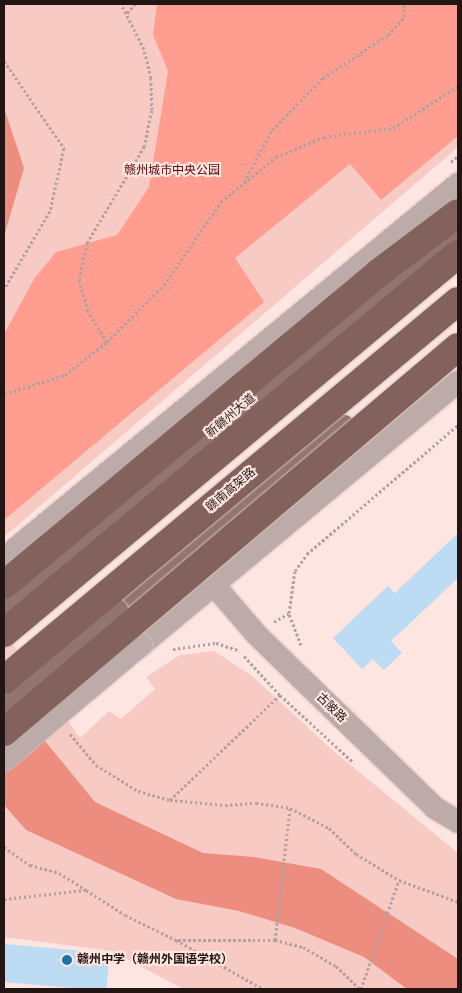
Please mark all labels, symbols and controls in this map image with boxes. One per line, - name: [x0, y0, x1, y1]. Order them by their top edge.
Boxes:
- park label: 赣州城市中央公园: [124, 164, 220, 178]
- street label: 新赣州大道: [203, 391, 259, 441]
- street label: 赣南高架路: [203, 465, 259, 515]
- street label: 古陂路: [313, 690, 349, 726]
- place label: 赣州中学（赣州外国语学校）: [77, 953, 233, 967]
- marker: 赣州中学（赣州外国语学校）: [61, 954, 73, 966]

